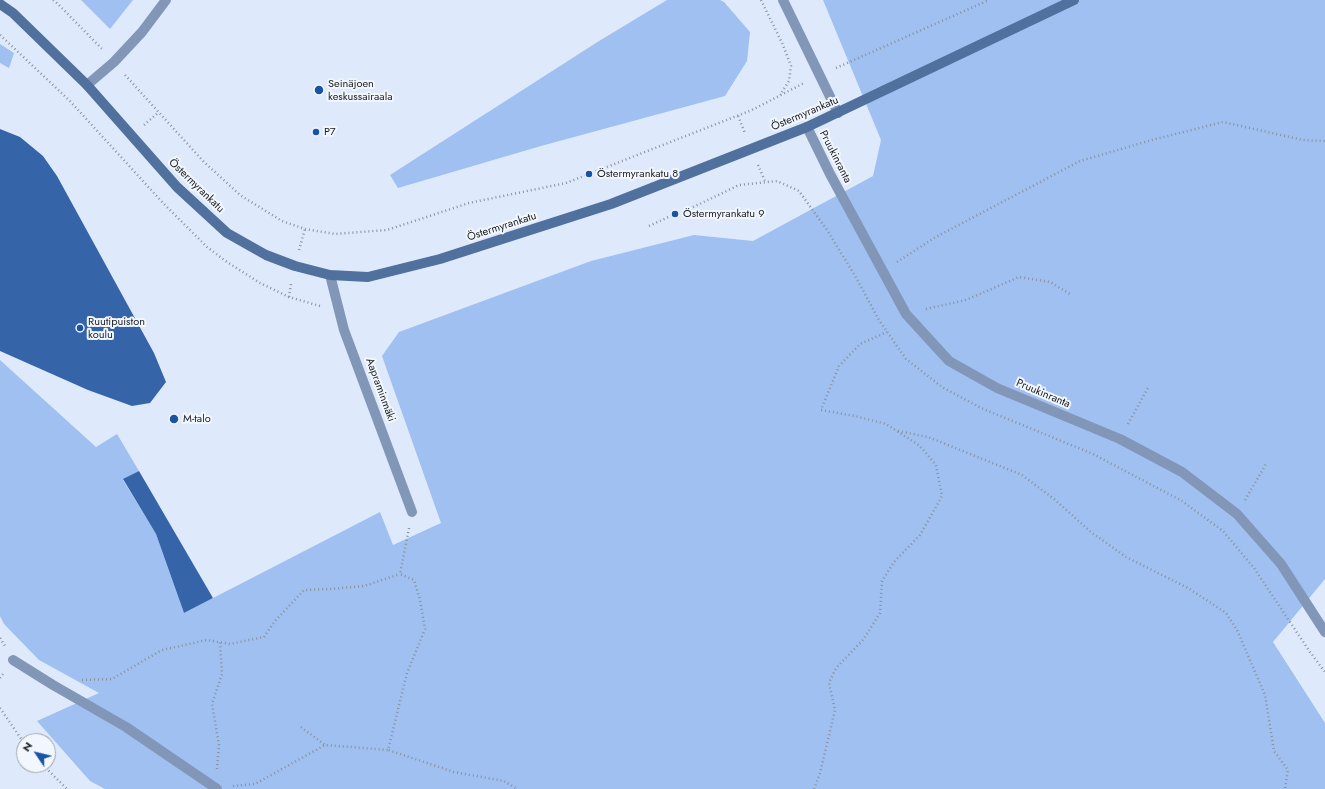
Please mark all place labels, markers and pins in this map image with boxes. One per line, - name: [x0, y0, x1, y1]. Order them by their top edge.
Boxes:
- place label: Seinäjoen keskussairaala: [328, 77, 392, 103]
- marker: Seinäjoen keskussairaala: [313, 84, 325, 96]
- place label: P7: [324, 125, 335, 139]
- marker: P7: [311, 127, 321, 137]
- place label: Östermyrankatu 8: [597, 167, 678, 181]
- marker: Östermyrankatu 8: [584, 169, 594, 179]
- place label: Östermyrankatu 9: [683, 207, 765, 221]
- marker: Östermyrankatu 9: [670, 209, 680, 219]
- place label: Ruutipuiston koulu: [88, 315, 145, 341]
- marker: Ruutipuiston koulu: [75, 323, 85, 333]
- place label: M-talo: [183, 412, 211, 426]
- marker: M-talo: [168, 413, 180, 425]

